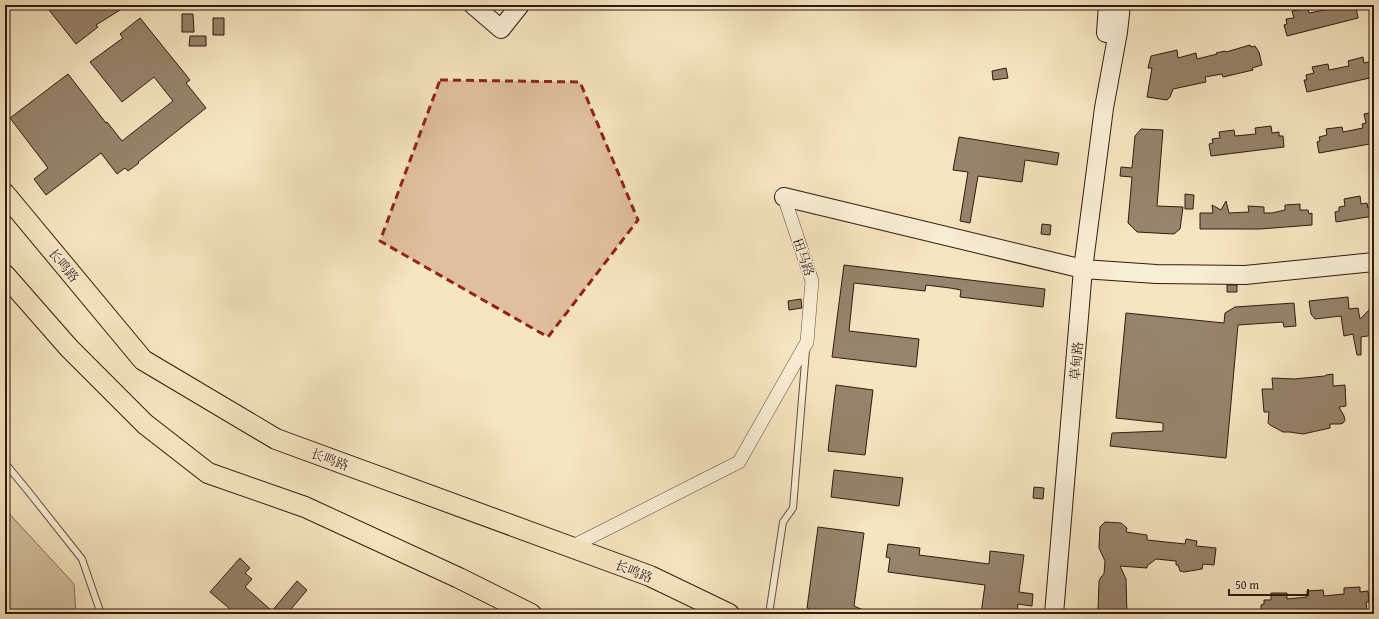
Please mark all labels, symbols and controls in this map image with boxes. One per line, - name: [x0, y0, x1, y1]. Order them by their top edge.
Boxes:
- street label: 田马路: [788, 236, 819, 279]
- street label: 长鸣路: [44, 244, 83, 286]
- street label: 草甸路: [1065, 341, 1088, 381]
- street label: 长鸣路: [308, 444, 351, 475]
- street label: 长鸣路: [612, 555, 655, 588]
- scale bar: [1229, 571, 1308, 597]
- text: 50 m: [1235, 576, 1259, 593]

